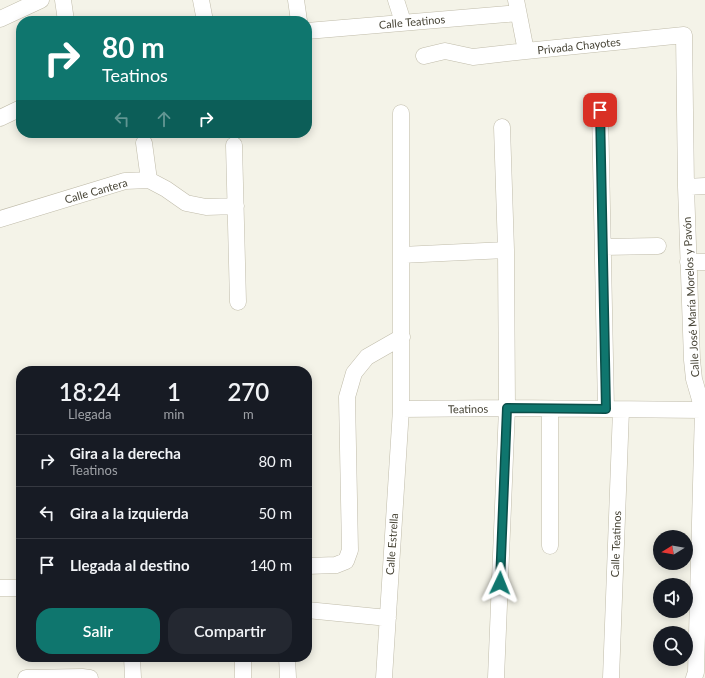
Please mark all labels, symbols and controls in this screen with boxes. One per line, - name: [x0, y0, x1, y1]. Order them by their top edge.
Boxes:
- street label: Calle Teatinos: [378, 12, 446, 31]
- text: 80 m: [102, 30, 165, 64]
- icon: right: [36, 32, 88, 84]
- street label: Privada Chayotes: [537, 35, 621, 56]
- text: Teatinos: [102, 64, 168, 86]
- pin: [583, 93, 617, 127]
- icon: arrive: [589, 99, 611, 121]
- icon: left: [111, 108, 133, 130]
- icon: ahead: [153, 108, 175, 130]
- icon: right: [195, 108, 217, 130]
- street label: Calle Cantera: [63, 175, 129, 206]
- street label: Calle José María Morelos y Pavón: [680, 216, 701, 378]
- text: 18:24: [59, 377, 121, 406]
- text: 1: [167, 377, 181, 406]
- text: 270: [227, 377, 269, 406]
- street label: Teatinos: [448, 402, 488, 415]
- text: Llegada: [68, 406, 112, 422]
- text: min: [163, 406, 185, 422]
- text: m: [243, 406, 254, 422]
- text: Gira a la derecha: [70, 444, 181, 462]
- icon: right: [36, 450, 58, 472]
- text: 80 m: [258, 452, 292, 470]
- text: Teatinos: [70, 462, 118, 478]
- icon: left: [36, 502, 58, 524]
- text: Gira a la izquierda: [70, 504, 189, 522]
- text: 50 m: [258, 504, 292, 522]
- street label: Calle Teatinos: [608, 510, 623, 577]
- street label: Calle Estrella: [383, 513, 400, 575]
- north arrow: [653, 530, 693, 570]
- map controls: [653, 530, 693, 666]
- icon: arrive: [36, 554, 58, 576]
- text: Llegada al destino: [70, 556, 190, 574]
- text: 140 m: [250, 556, 292, 574]
- position arrow: [479, 562, 521, 604]
- button: sound: [653, 578, 693, 618]
- button: Salir: [36, 608, 160, 654]
- button: Compartir: [168, 608, 292, 654]
- button: search: [653, 626, 693, 666]

